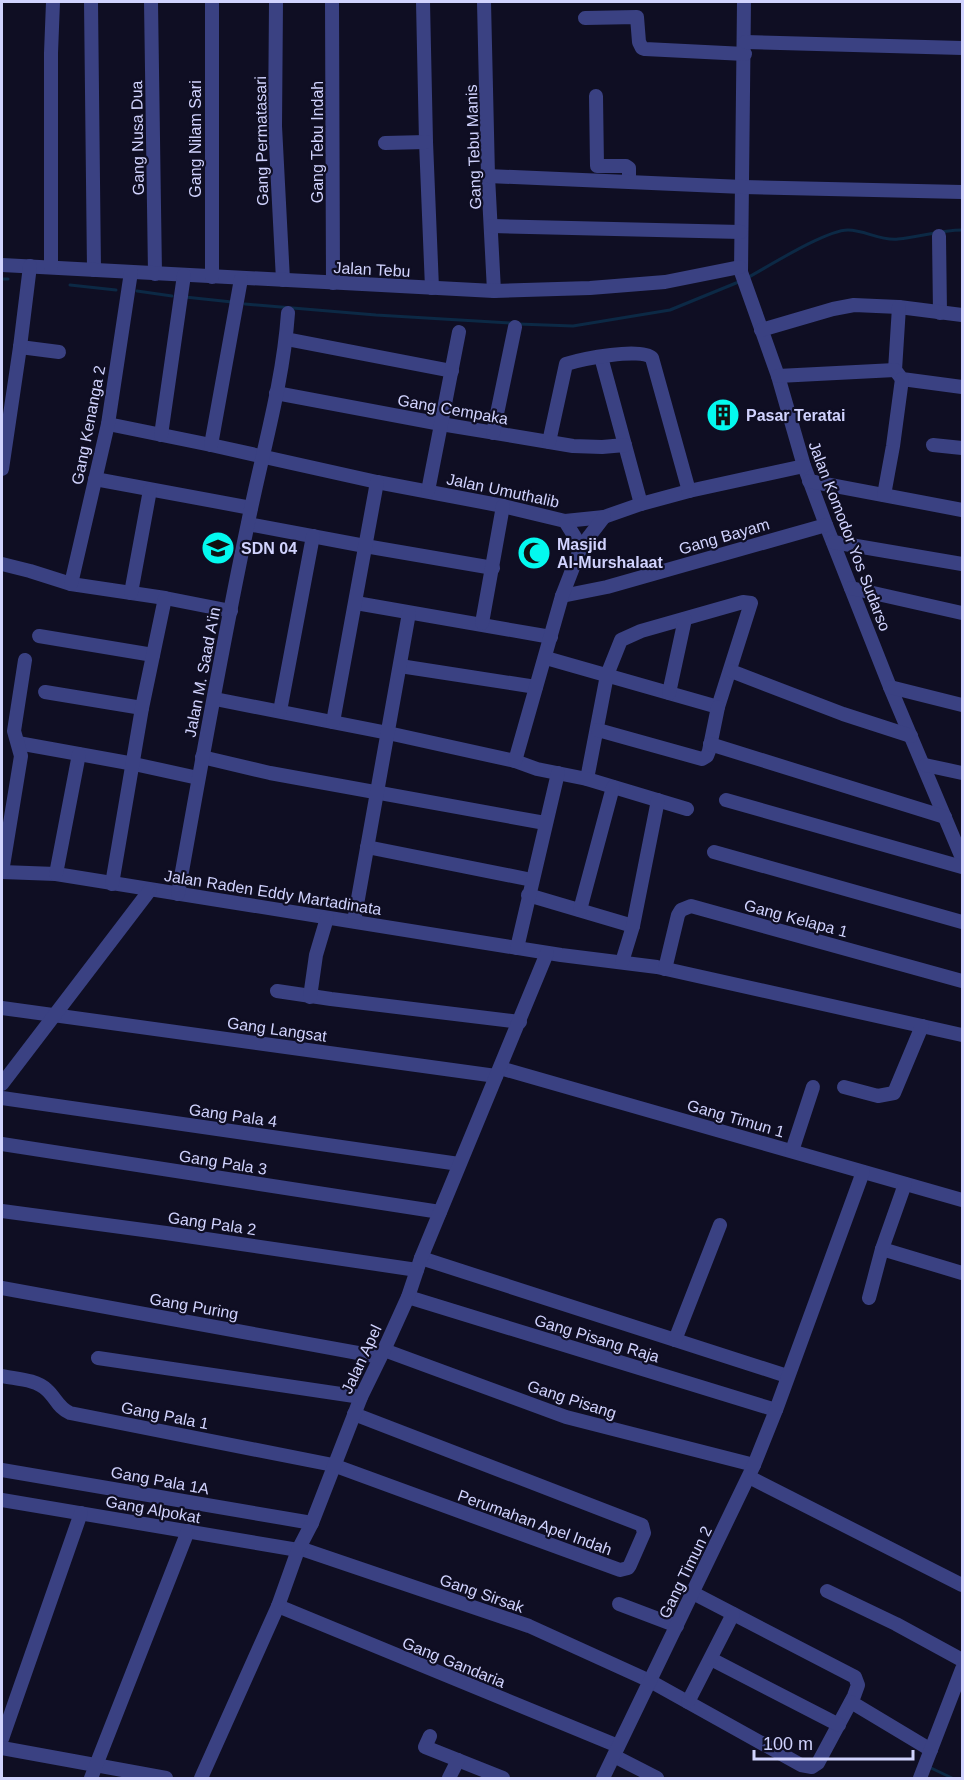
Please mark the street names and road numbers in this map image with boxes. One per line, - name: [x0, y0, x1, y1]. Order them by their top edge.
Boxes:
- street label: Gang Permatasari: [252, 76, 271, 206]
- street label: Gang Nusa Dua: [128, 80, 147, 195]
- street label: Gang Nilam Sari: [187, 80, 204, 198]
- street label: Gang Tebu Indah: [309, 81, 326, 203]
- street label: Gang Tebu Manis: [463, 84, 484, 210]
- street label: Jalan Tebu: [333, 259, 411, 280]
- street label: Gang Kenanga 2: [69, 364, 108, 486]
- street label: Gang Cempaka: [396, 391, 510, 428]
- street label: Jalan Komodor Yos Sudarso: [805, 439, 894, 634]
- street label: Jalan Umuthalib: [445, 470, 561, 511]
- street label: Gang Bayam: [677, 515, 771, 558]
- street label: Jalan M. Saad A'in: [182, 606, 223, 739]
- street label: Jalan Raden Eddy Martadinata: [163, 867, 383, 918]
- street label: Gang Kelapa 1: [742, 896, 850, 941]
- street label: Gang Langsat: [226, 1014, 328, 1045]
- street label: Gang Timun 1: [685, 1096, 787, 1141]
- street label: Gang Pala 4: [188, 1101, 278, 1130]
- street label: Gang Pala 3: [178, 1147, 268, 1178]
- street label: Gang Pala 2: [167, 1209, 257, 1238]
- street label: Gang Puring: [148, 1290, 240, 1323]
- street label: Gang Pisang Raja: [532, 1311, 662, 1366]
- street label: Jalan Apel: [338, 1322, 385, 1396]
- street label: Gang Pisang: [525, 1377, 618, 1422]
- street label: Gang Pala 1: [120, 1399, 210, 1432]
- street label: Gang Pala 1A: [109, 1463, 211, 1498]
- street label: Perumahan Apel Indah: [455, 1487, 614, 1558]
- street label: Gang Alpokat: [104, 1493, 202, 1526]
- street label: Gang Timun 2: [656, 1523, 715, 1621]
- street label: Gang Sirsak: [437, 1571, 527, 1616]
- street label: Gang Gandaria: [400, 1634, 508, 1691]

